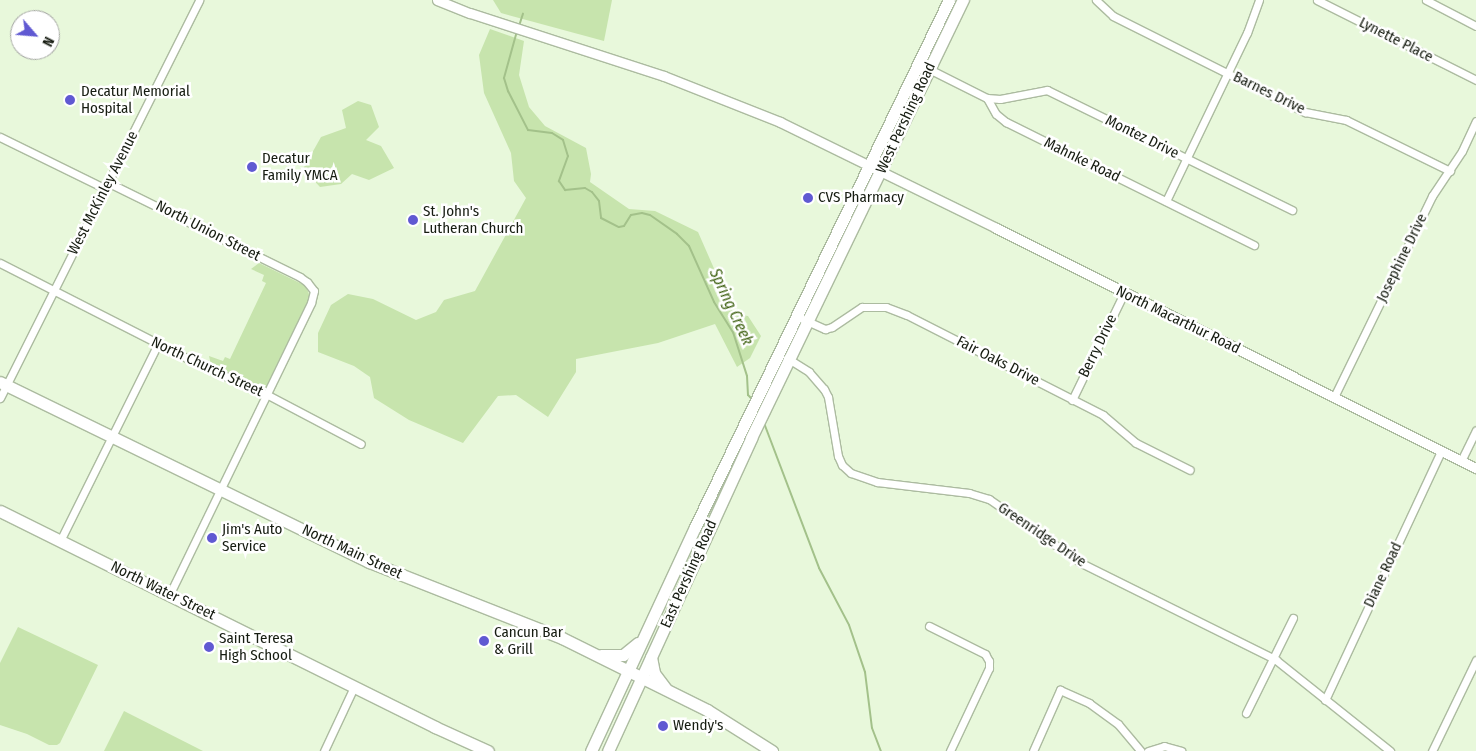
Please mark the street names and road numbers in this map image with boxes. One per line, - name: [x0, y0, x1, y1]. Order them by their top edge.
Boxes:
- street label: Lynette Place: [1356, 14, 1436, 66]
- street label: West Pershing Road: [872, 59, 940, 177]
- street label: Barnes Drive: [1230, 68, 1308, 118]
- street label: Montez Drive: [1102, 111, 1182, 163]
- street label: West McKinley Avenue: [64, 128, 142, 258]
- street label: Mahnke Road: [1041, 134, 1123, 186]
- street label: North Union Street: [153, 197, 263, 265]
- street label: Josephine Drive: [1373, 211, 1431, 305]
- street label: North Macarthur Road: [1113, 282, 1243, 358]
- street label: Berry Drive: [1075, 311, 1121, 381]
- street label: Fair Oaks Drive: [953, 332, 1043, 390]
- street label: North Church Street: [148, 333, 266, 401]
- street label: Greenridge Drive: [994, 499, 1090, 571]
- street label: East Pershing Road: [657, 517, 721, 631]
- street label: North Main Street: [299, 521, 405, 583]
- street label: Diane Road: [1360, 540, 1406, 610]
- street label: North Water Street: [108, 558, 218, 624]

